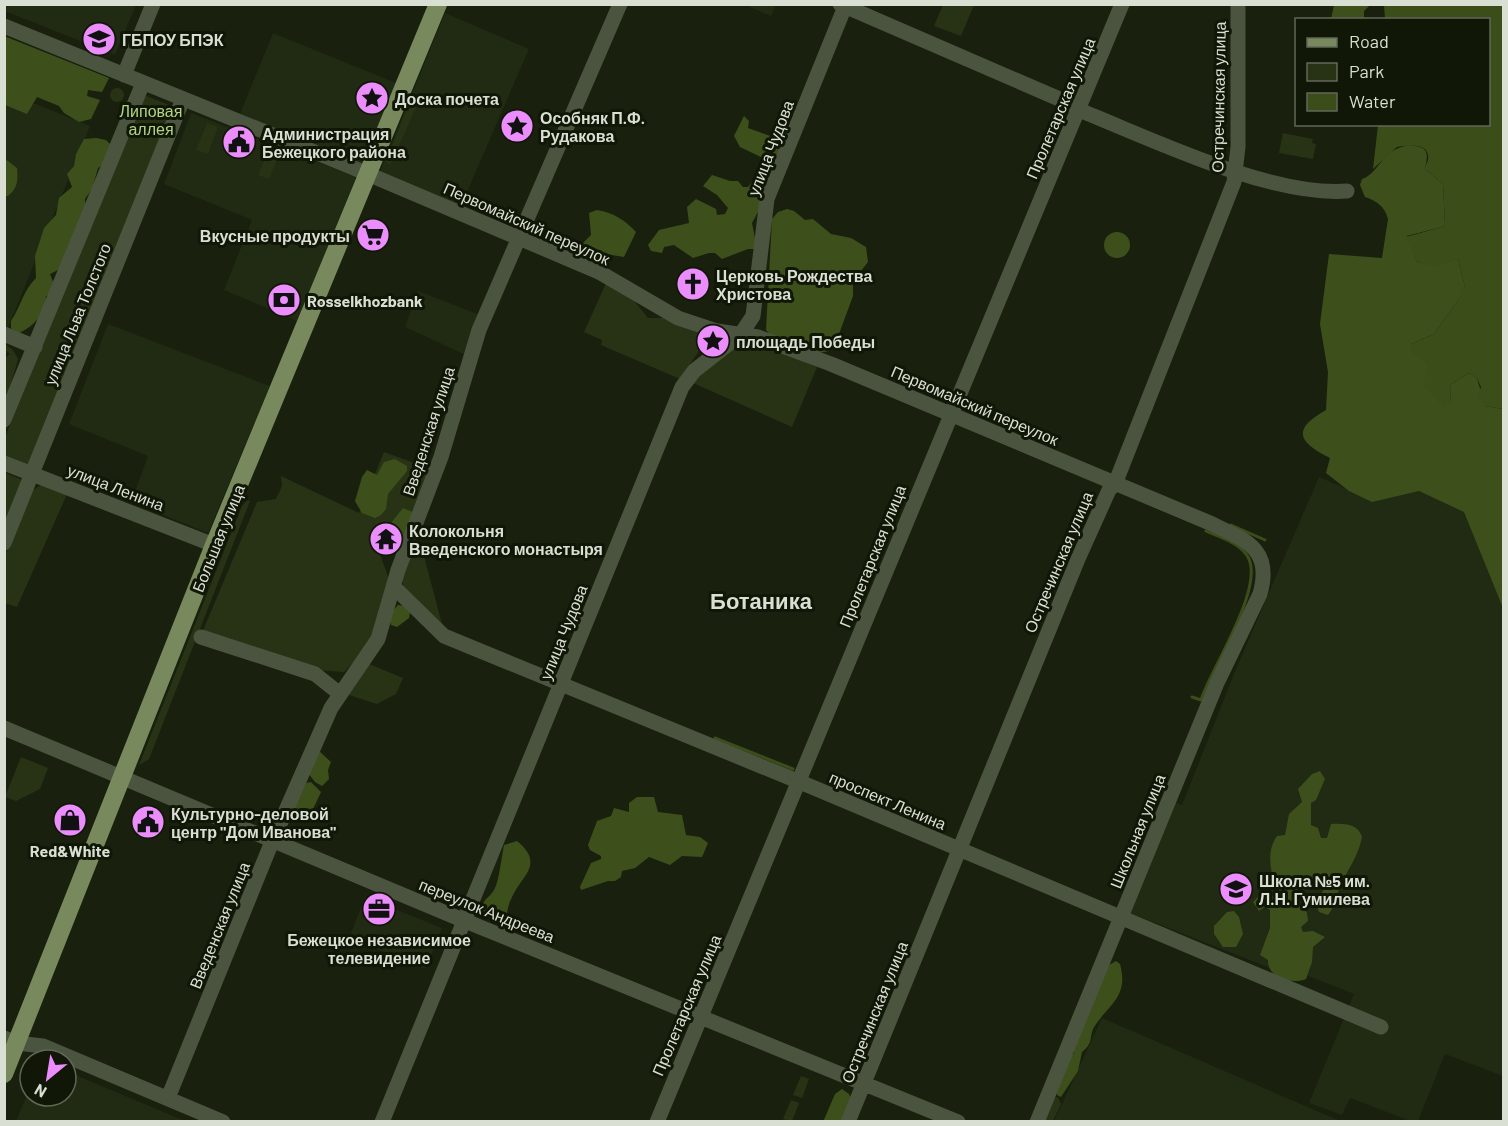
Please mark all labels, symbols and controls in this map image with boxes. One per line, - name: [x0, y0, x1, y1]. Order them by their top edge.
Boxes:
- legend: [1295, 18, 1490, 126]
- school or university icon: ГБПОУ БПЭК: [81, 21, 117, 57]
- street label: Остречинская улица: [1207, 21, 1229, 173]
- place label: ГБПОУ БПЭК: [122, 30, 224, 49]
- text: Road: [1349, 30, 1389, 52]
- street label: Пролетарская улица: [1022, 34, 1098, 182]
- text: Park: [1349, 60, 1384, 82]
- place icon: Доска почета: [354, 80, 390, 116]
- place label: Доска почета: [395, 89, 499, 108]
- text: Water: [1349, 90, 1396, 112]
- street label: улица Чудова: [743, 97, 797, 198]
- park label: Липовая аллея: [120, 101, 182, 138]
- place icon: Особняк П.Ф. Рудакова: [499, 108, 535, 144]
- place label: Особняк П.Ф. Рудакова: [540, 108, 645, 145]
- public building icon: Администрация Бежецкого района: [221, 124, 257, 160]
- place label: Администрация Бежецкого района: [262, 124, 406, 161]
- street label: Первомайский переулок: [441, 178, 614, 269]
- supermarket icon: Вкусные продукты: [355, 217, 391, 253]
- place label: Вкусные продукты: [200, 226, 350, 245]
- street label: улица Льва Толстого: [40, 240, 114, 388]
- church icon: Церковь Рождества Христова: [675, 266, 711, 302]
- place label: Церковь Рождества Христова: [716, 266, 872, 303]
- bank icon: Rosselkhozbank: [266, 282, 302, 318]
- place label: Rosselkhozbank: [307, 291, 423, 310]
- place icon: площадь Победы: [695, 323, 731, 359]
- place label: площадь Победы: [736, 332, 875, 351]
- street label: Первомайский переулок: [889, 361, 1062, 449]
- street label: Введенская улица: [398, 364, 458, 498]
- street label: улица Ленина: [65, 460, 167, 514]
- street label: Большая улица: [188, 481, 248, 595]
- street label: Пролетарская улица: [835, 482, 909, 630]
- street label: Остречинская улица: [1020, 489, 1096, 635]
- temple icon: Колокольня Введенского монастыря: [368, 521, 404, 557]
- place label: Колокольня Введенского монастыря: [409, 521, 603, 558]
- street label: улица Чудова: [535, 582, 591, 682]
- district label: Ботаника: [710, 587, 813, 613]
- street label: проспект Ленина: [827, 767, 949, 833]
- street label: Школьная улица: [1105, 771, 1169, 891]
- shop icon: Red&White: [52, 802, 88, 838]
- public building icon: Культурно-деловой центр "Дом Иванова": [130, 804, 166, 840]
- place label: Культурно-деловой центр "Дом Иванова": [171, 804, 336, 841]
- place label: Red&White: [30, 841, 110, 860]
- street label: Введенская улица: [185, 859, 253, 991]
- school or university icon: Школа №5 им. Л.Н. Гумилева: [1218, 871, 1254, 907]
- place label: Школа №5 им. Л.Н. Гумилева: [1259, 871, 1370, 908]
- street label: переулок Андреева: [417, 874, 558, 946]
- office icon: Бежецкое независимое телевидение: [361, 891, 397, 927]
- place label: Бежецкое независимое телевидение: [287, 930, 471, 967]
- street label: Пролетарская улица: [648, 931, 724, 1079]
- street label: Остречинская улица: [837, 938, 911, 1086]
- north arrow: [18, 1048, 78, 1108]
- text: N: [31, 1081, 50, 1102]

